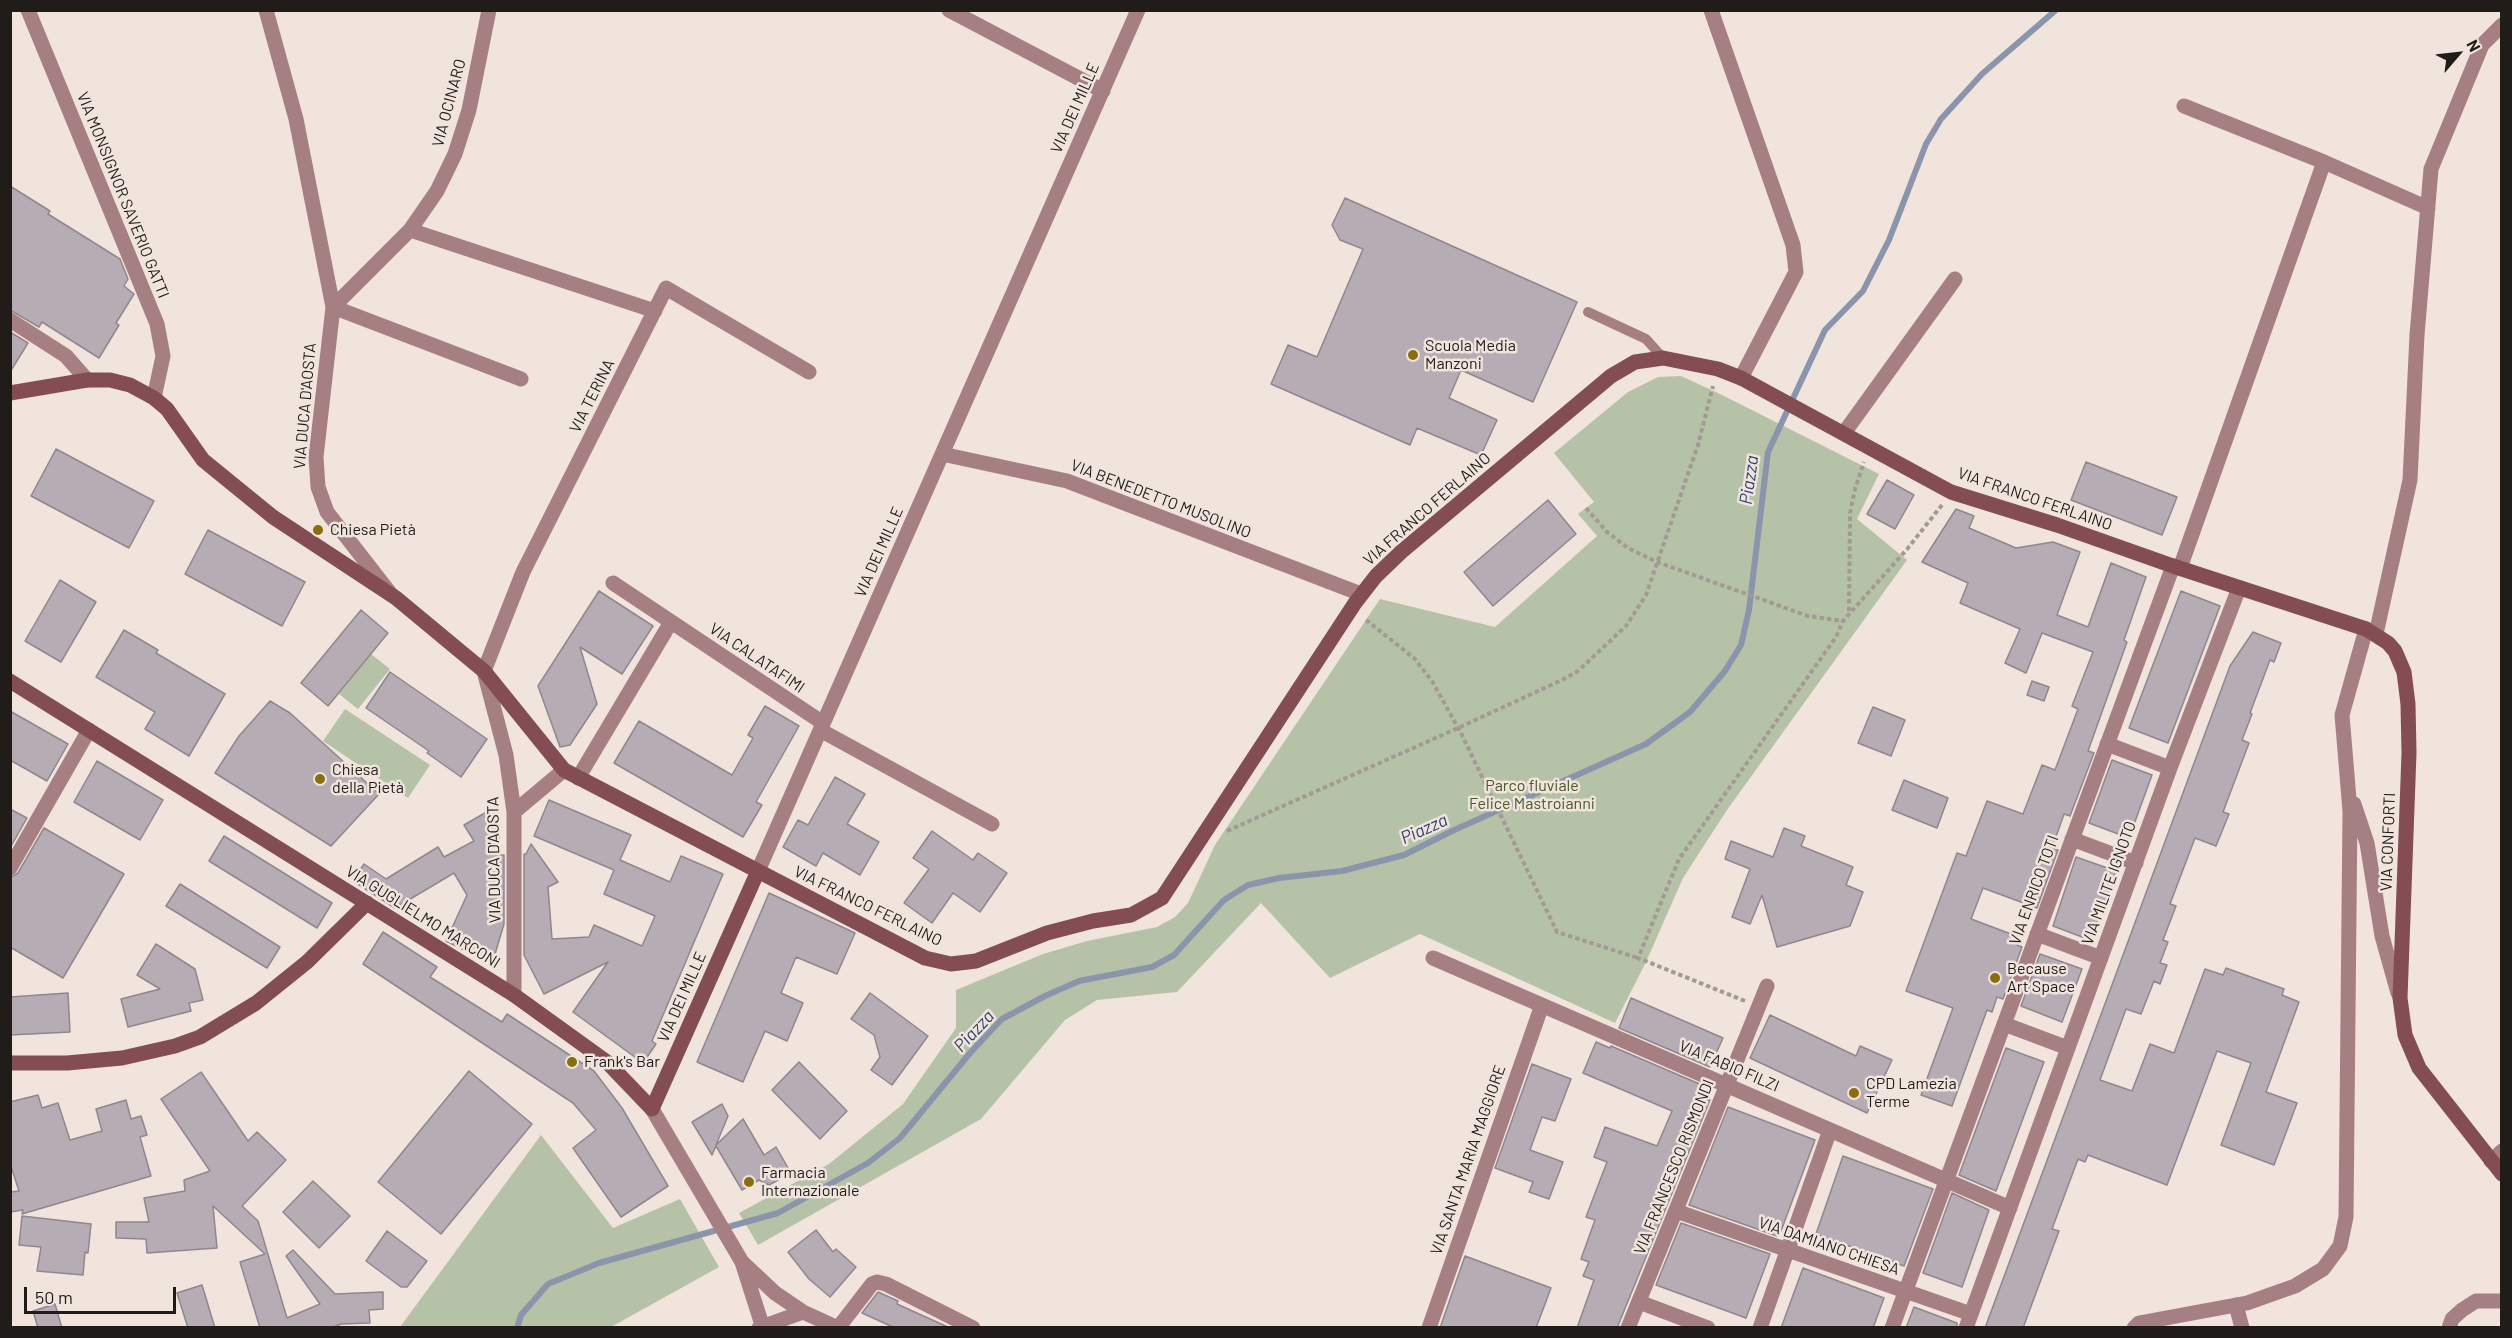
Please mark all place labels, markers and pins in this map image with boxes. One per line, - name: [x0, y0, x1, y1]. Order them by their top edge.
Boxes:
- place label: Scuola Media Manzoni: [1425, 336, 1516, 374]
- marker: Scuola Media Manzoni: [1406, 348, 1420, 362]
- place label: Chiesa Pietà: [330, 520, 416, 540]
- marker: Chiesa Pietà: [311, 523, 325, 537]
- place label: Chiesa della Pietà: [332, 760, 404, 798]
- marker: Chiesa della Pietà: [313, 772, 327, 786]
- place label: Because Art Space: [2007, 959, 2075, 997]
- marker: Because Art Space: [1988, 971, 2002, 985]
- place label: Frank's Bar: [584, 1052, 660, 1072]
- marker: Frank's Bar: [565, 1055, 579, 1069]
- place label: CPD Lamezia Terme: [1866, 1074, 1957, 1112]
- marker: CPD Lamezia Terme: [1847, 1086, 1861, 1100]
- place label: Farmacia Internazionale: [761, 1163, 859, 1201]
- marker: Farmacia Internazionale: [742, 1175, 756, 1189]

